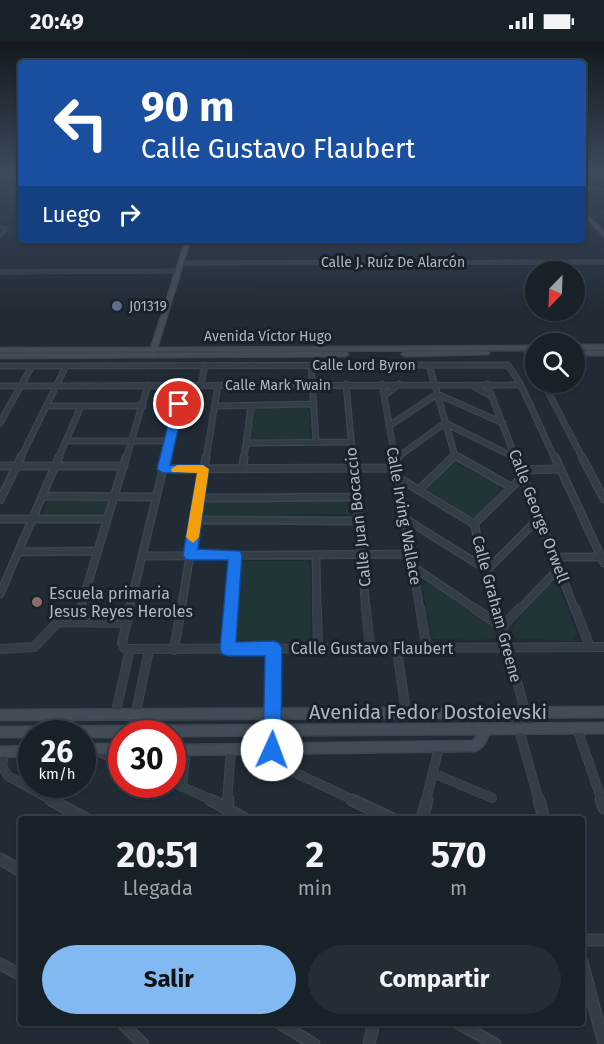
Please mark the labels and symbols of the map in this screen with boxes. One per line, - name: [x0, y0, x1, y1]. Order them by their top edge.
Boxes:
- street label: Calle J. Ruíz De Alarcón: [321, 254, 465, 271]
- north arrow: [525, 261, 585, 321]
- place label: J01319: [129, 298, 167, 315]
- marker: J01319: [110, 299, 124, 313]
- street label: Avenida Víctor Hugo: [204, 328, 332, 345]
- street label: Calle Lord Byron: [312, 357, 416, 374]
- street label: Calle Mark Twain: [225, 377, 331, 394]
- pin: [153, 378, 204, 429]
- street label: Calle Irving Wallace: [382, 445, 426, 587]
- street label: Calle Juan Bocaccio: [341, 446, 375, 588]
- street label: Calle George Orwell: [505, 447, 573, 586]
- street label: Calle Graham Greene: [468, 533, 526, 685]
- place label: Escuela primaria Jesus Reyes Heroles: [49, 584, 193, 621]
- marker: Escuela primaria Jesus Reyes Heroles: [30, 595, 44, 609]
- street label: Calle Gustavo Flaubert: [291, 639, 453, 658]
- street label: Avenida Fedor Dostoievski: [309, 700, 547, 724]
- position arrow: [240, 718, 304, 782]
- speed limit sign: 30: [108, 720, 186, 798]

